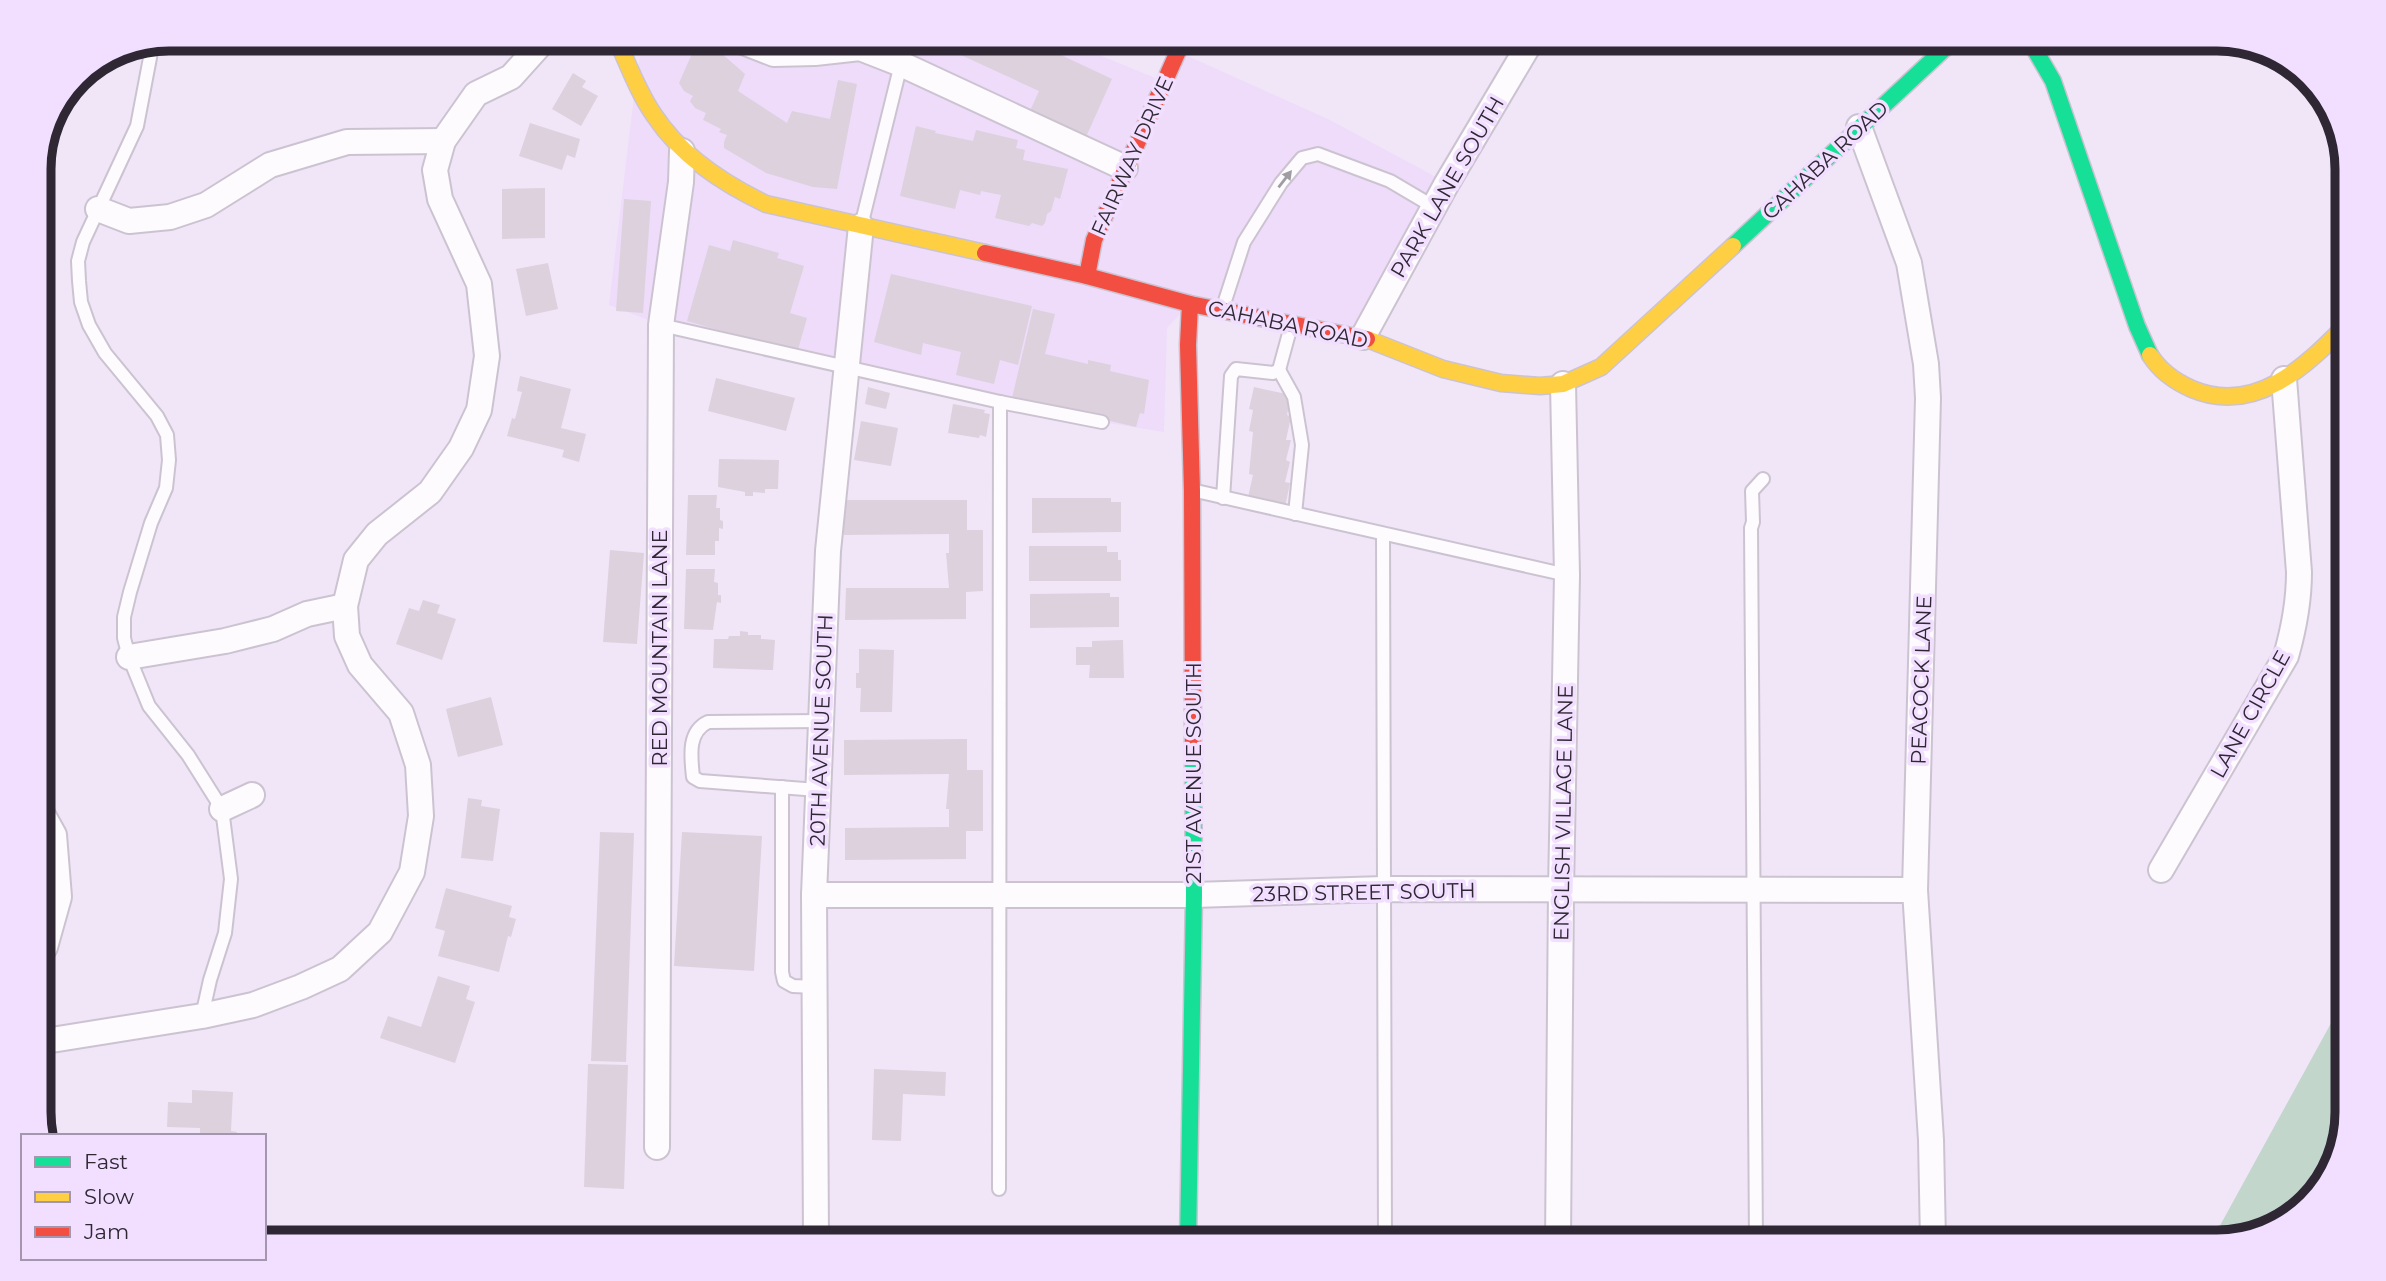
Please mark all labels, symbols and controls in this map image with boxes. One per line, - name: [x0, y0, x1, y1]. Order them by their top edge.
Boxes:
- street label: FAIRWAY DRIVE: [1086, 73, 1178, 239]
- street label: PARK LANE SOUTH: [1385, 92, 1509, 282]
- street label: CAHABA ROAD: [1757, 95, 1893, 225]
- one-way arrow: [1278, 170, 1293, 188]
- street label: CAHABA ROAD: [1206, 295, 1370, 353]
- street label: RED MOUNTAIN LANE: [647, 529, 672, 767]
- street label: PEACOCK LANE: [1906, 595, 1936, 765]
- street label: 20TH AVENUE SOUTH: [804, 614, 838, 846]
- street label: LANE CIRCLE: [2205, 646, 2295, 782]
- street label: 21ST AVENUE SOUTH: [1181, 662, 1206, 884]
- street label: ENGLISH VILLAGE LANE: [1548, 685, 1578, 941]
- street label: 23RD STREET SOUTH: [1252, 878, 1476, 906]
- legend: [21, 1134, 266, 1260]
- text: Fast: [84, 1149, 128, 1174]
- text: Slow: [84, 1184, 134, 1209]
- text: Jam: [83, 1219, 129, 1244]

